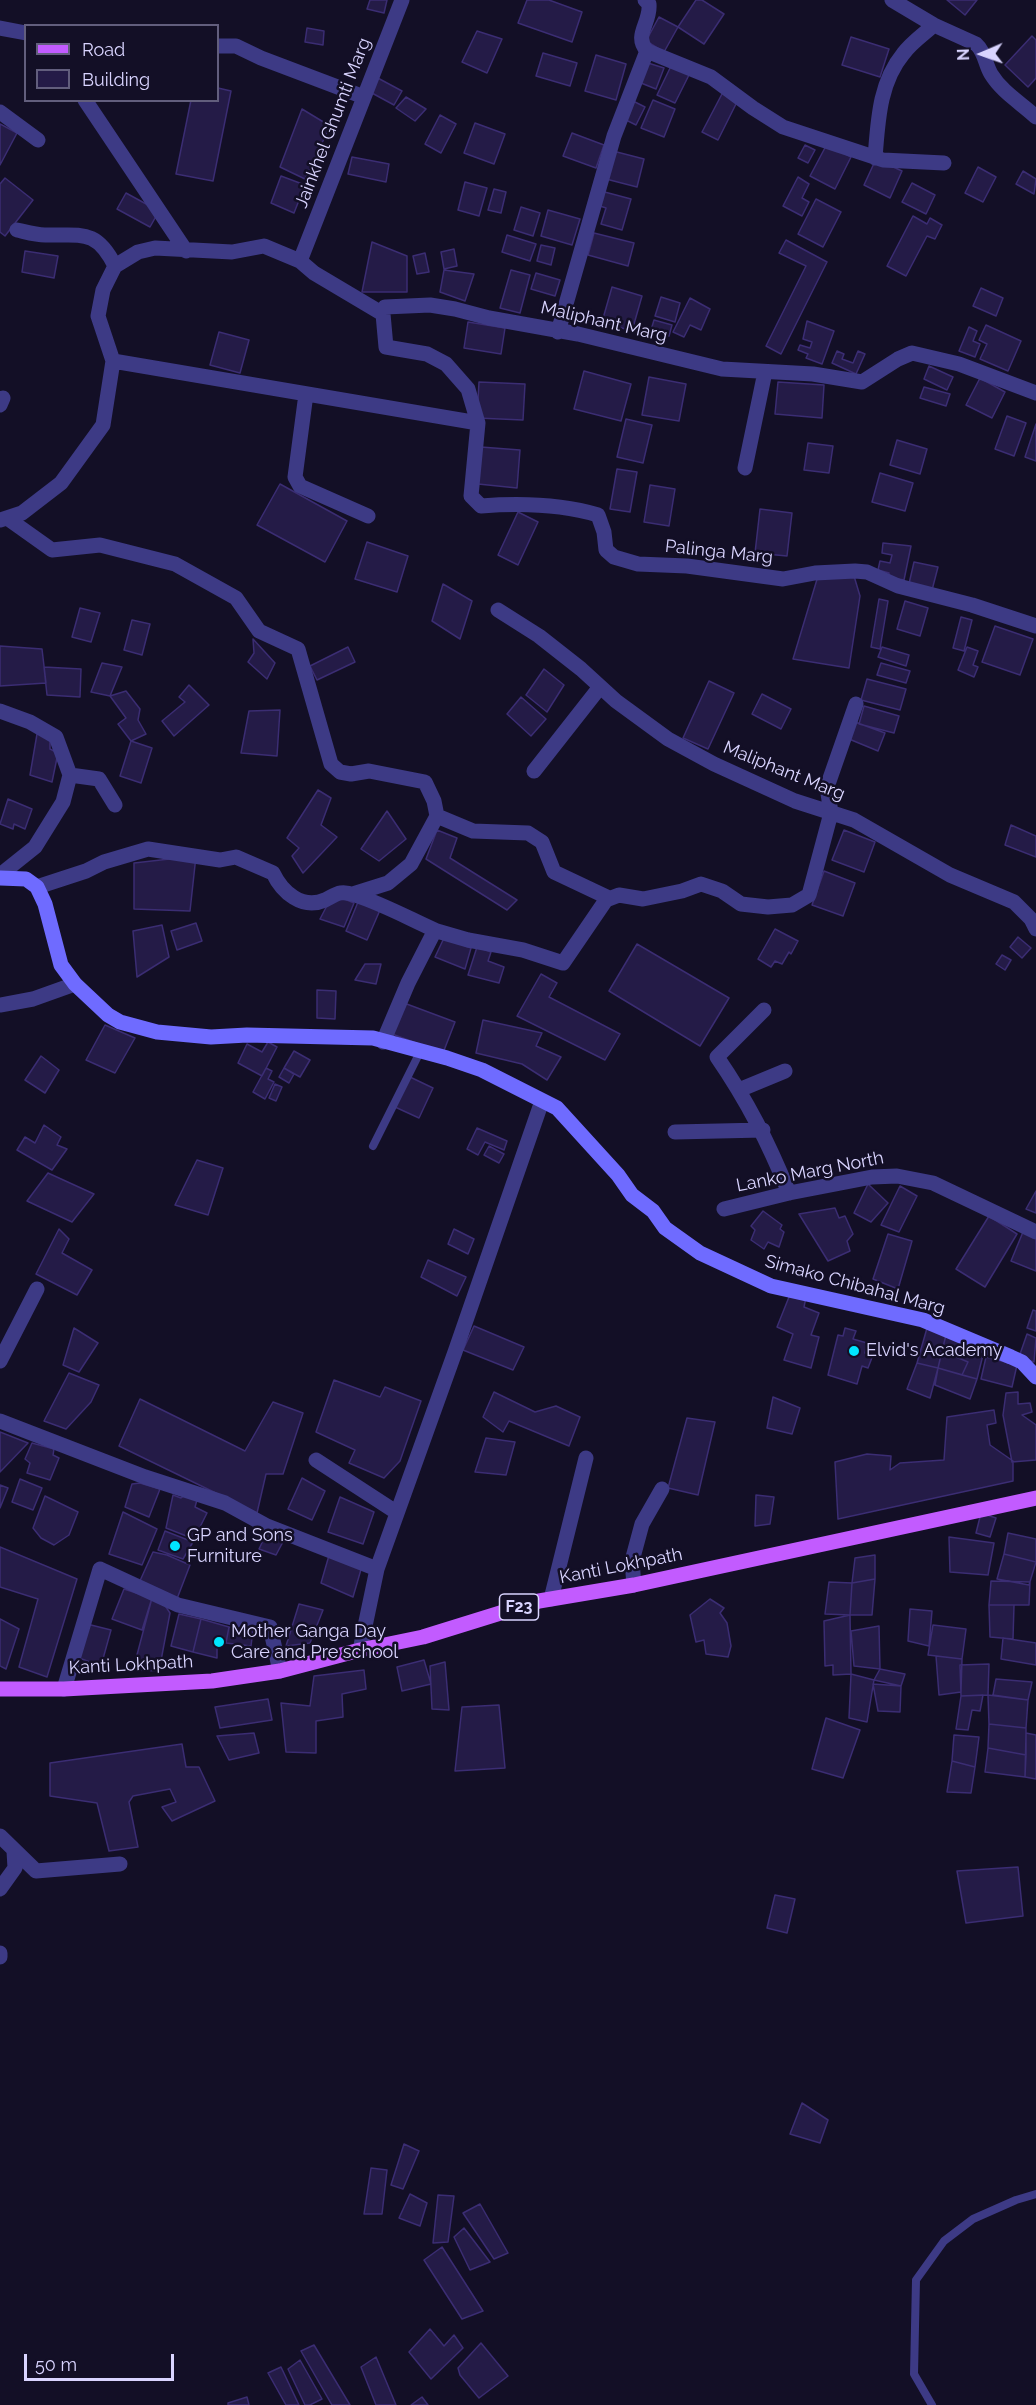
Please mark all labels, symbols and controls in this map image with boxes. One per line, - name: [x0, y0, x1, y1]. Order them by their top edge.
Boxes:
- legend: [24, 24, 219, 102]
- north arrow: [952, 24, 1012, 84]
- street label: Jainkhel Ghumti Marg: [291, 35, 375, 211]
- text: Road: [82, 39, 125, 60]
- text: N: [954, 48, 973, 61]
- text: Building: [82, 69, 150, 90]
- street label: Maliphant Marg: [539, 297, 669, 347]
- street label: Palinga Marg: [664, 536, 774, 568]
- street label: Maliphant Marg: [720, 737, 848, 805]
- street label: Lanko Marg North: [734, 1147, 886, 1197]
- street label: Simako Chibahal Marg: [763, 1251, 947, 1319]
- place label: Elvid's Academy: [866, 1340, 1002, 1362]
- marker: Elvid's Academy: [847, 1344, 861, 1358]
- place label: GP and Sons Furniture: [187, 1525, 293, 1568]
- marker: GP and Sons Furniture: [168, 1539, 182, 1553]
- street label: Kanti Lokhpath: [558, 1543, 684, 1589]
- road number: F23: [500, 1594, 538, 1620]
- place label: Mother Ganga Day Care and Pre school: [231, 1621, 398, 1664]
- marker: Mother Ganga Day Care and Pre school: [212, 1635, 226, 1649]
- street label: Kanti Lokhpath: [68, 1651, 194, 1679]
- scale bar: [27, 2342, 177, 2380]
- text: 50 m: [35, 2354, 77, 2375]

